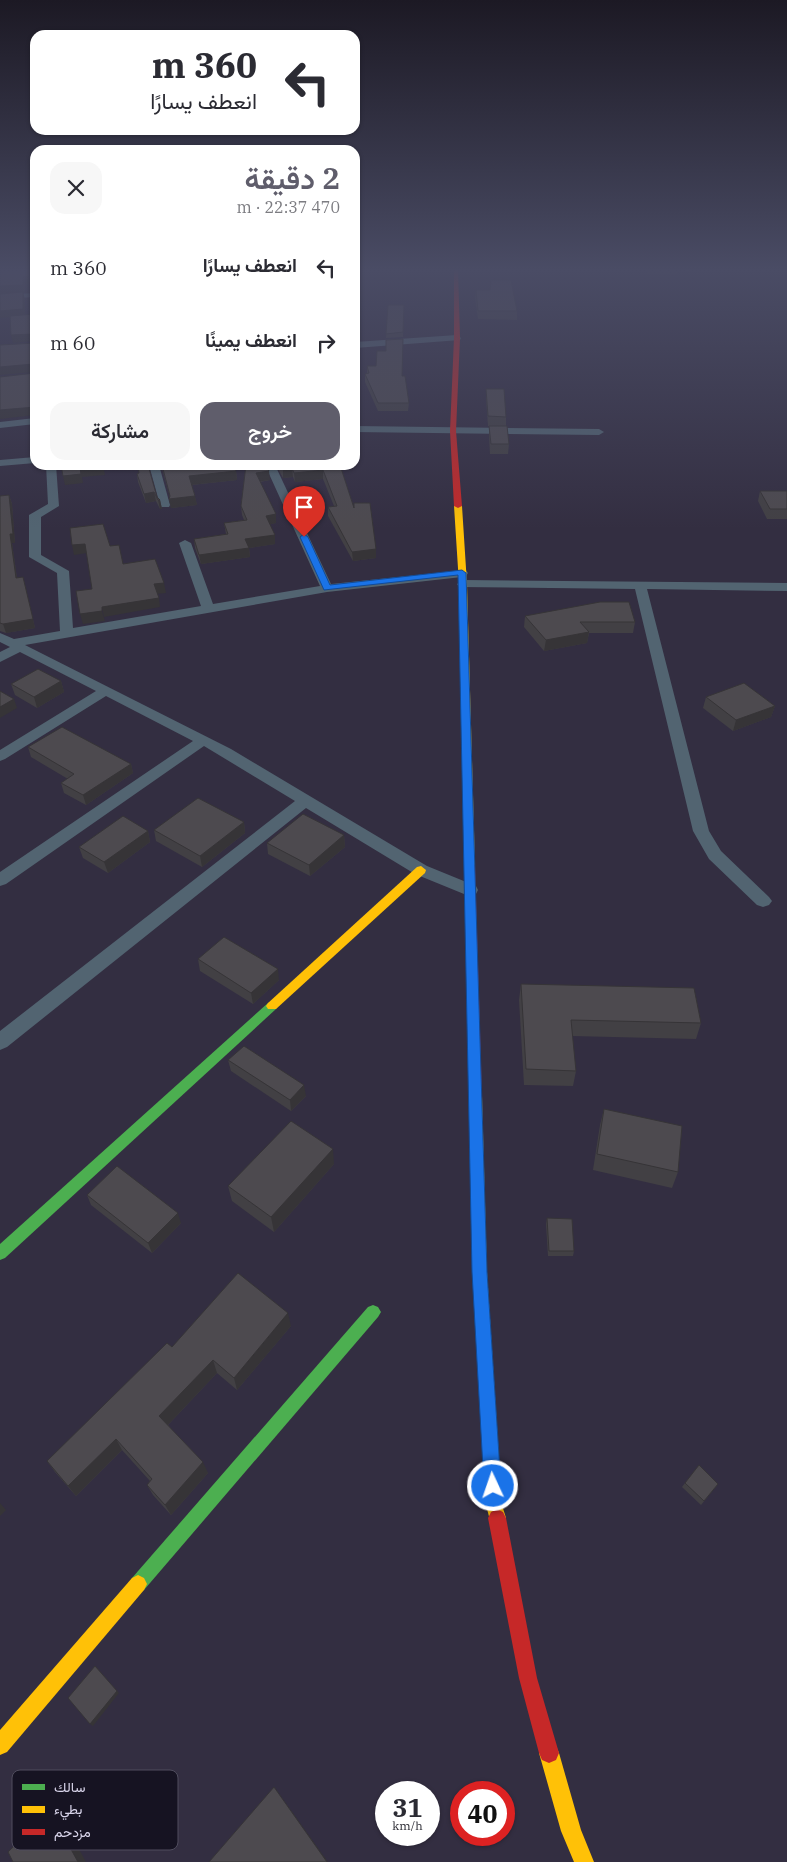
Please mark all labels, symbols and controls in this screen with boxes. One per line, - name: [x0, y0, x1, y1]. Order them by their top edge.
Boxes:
- text: 360 m: [152, 42, 257, 88]
- icon: left: [275, 50, 340, 115]
- text: انعطف يسارًا: [150, 86, 257, 115]
- text: 2 دقيقة: [245, 158, 340, 197]
- button: close: [50, 162, 102, 214]
- text: 470 m · 22:37: [237, 197, 340, 217]
- text: انعطف يسارًا: [203, 253, 297, 277]
- icon: left: [312, 254, 340, 282]
- text: 360 m: [50, 256, 107, 280]
- text: انعطف يمينًا: [205, 328, 297, 352]
- icon: right: [312, 329, 340, 357]
- text: 60 m: [50, 331, 95, 355]
- button: مشاركة: [50, 402, 190, 460]
- button: خروج: [200, 402, 340, 460]
- pin: [283, 486, 325, 537]
- icon: arrive: [290, 493, 318, 521]
- position arrow: [466, 1459, 518, 1511]
- legend: [12, 1770, 178, 1850]
- text: سالك: [54, 1778, 85, 1796]
- speed limit sign: 40: [450, 1781, 515, 1846]
- text: 31: [392, 1791, 423, 1824]
- text: بطيء: [54, 1800, 82, 1821]
- text: km/h: [392, 1818, 423, 1833]
- text: مزدحم: [54, 1823, 91, 1841]

